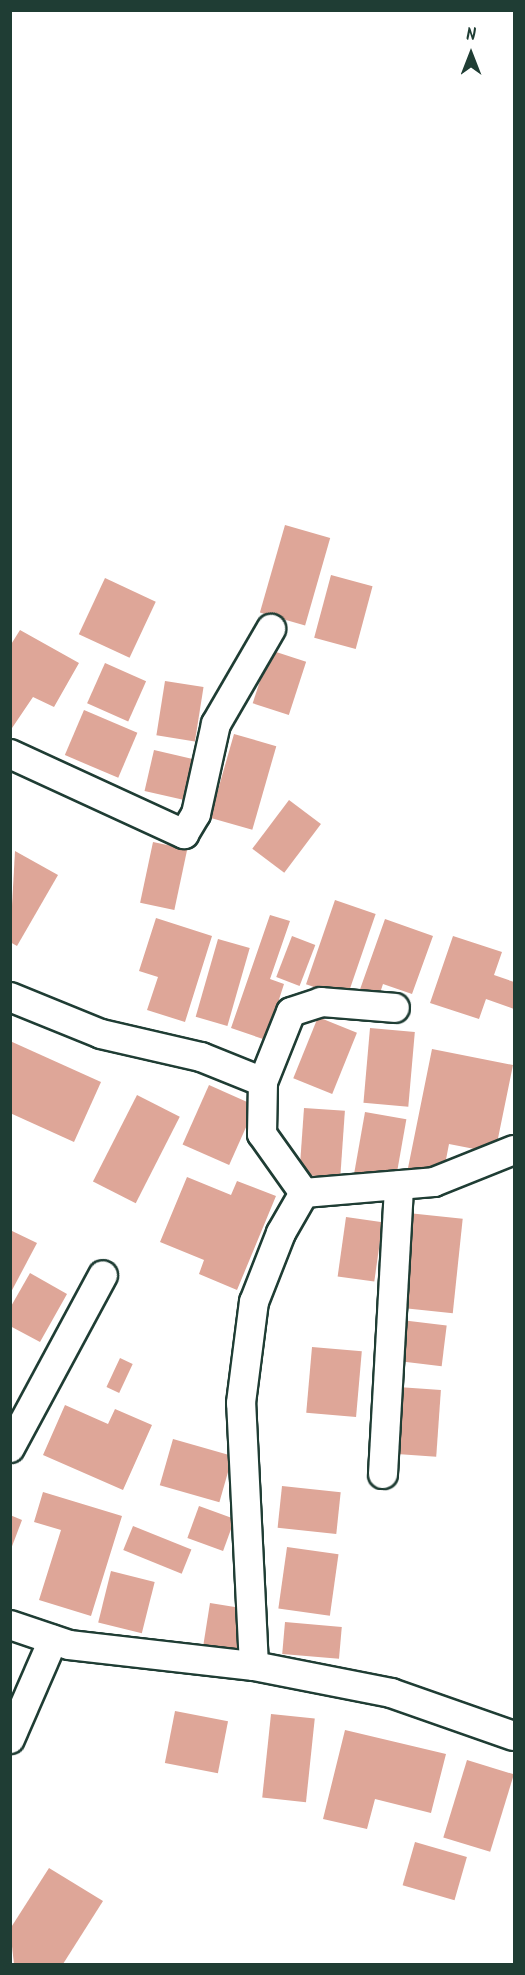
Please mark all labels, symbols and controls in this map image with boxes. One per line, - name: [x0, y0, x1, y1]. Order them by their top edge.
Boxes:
- text: N: [466, 23, 476, 48]
- north arrow: [441, 24, 501, 84]

